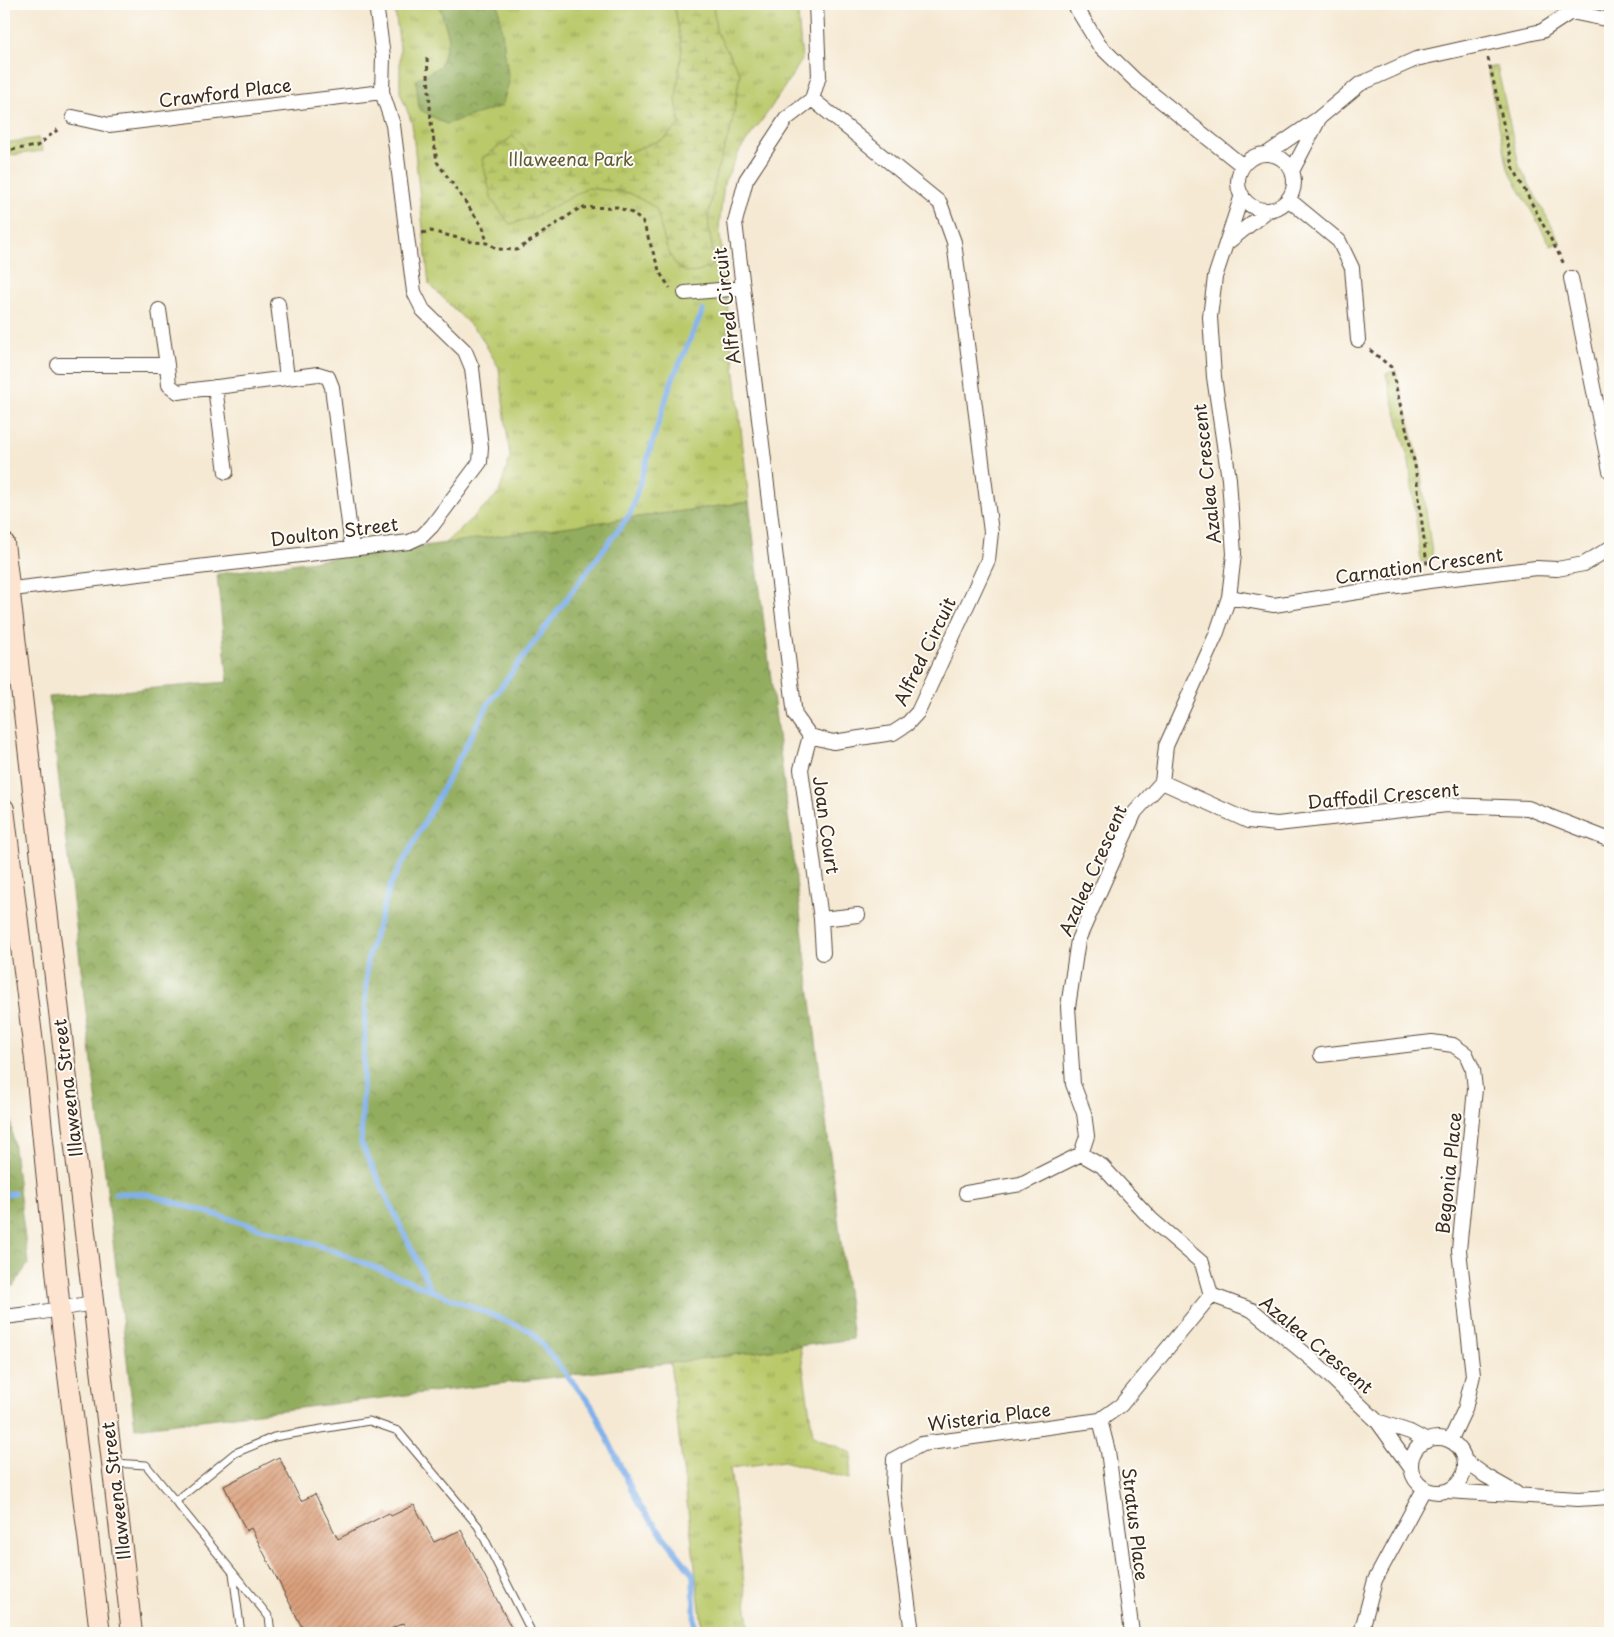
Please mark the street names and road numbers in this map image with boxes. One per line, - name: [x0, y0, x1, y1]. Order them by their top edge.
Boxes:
- street label: Crawford Place: [157, 70, 293, 114]
- street label: Alfred Circuit: [705, 246, 747, 366]
- street label: Azalea Crescent: [1185, 402, 1227, 546]
- street label: Doulton Street: [268, 510, 400, 552]
- street label: Carnation Crescent: [1333, 540, 1505, 590]
- street label: Alfred Circuit: [886, 592, 962, 710]
- street label: Joan Court: [807, 774, 847, 876]
- street label: Daffodil Crescent: [1306, 775, 1460, 815]
- street label: Azalea Crescent: [1051, 800, 1133, 940]
- street label: Illaweena Street: [45, 1017, 89, 1159]
- street label: Begonia Place: [1428, 1110, 1468, 1235]
- street label: Azalea Crescent: [1254, 1288, 1380, 1400]
- street label: Wisteria Place: [926, 1395, 1052, 1437]
- street label: Illaweena Street: [93, 1420, 137, 1562]
- street label: Stratus Place: [1116, 1466, 1156, 1582]

